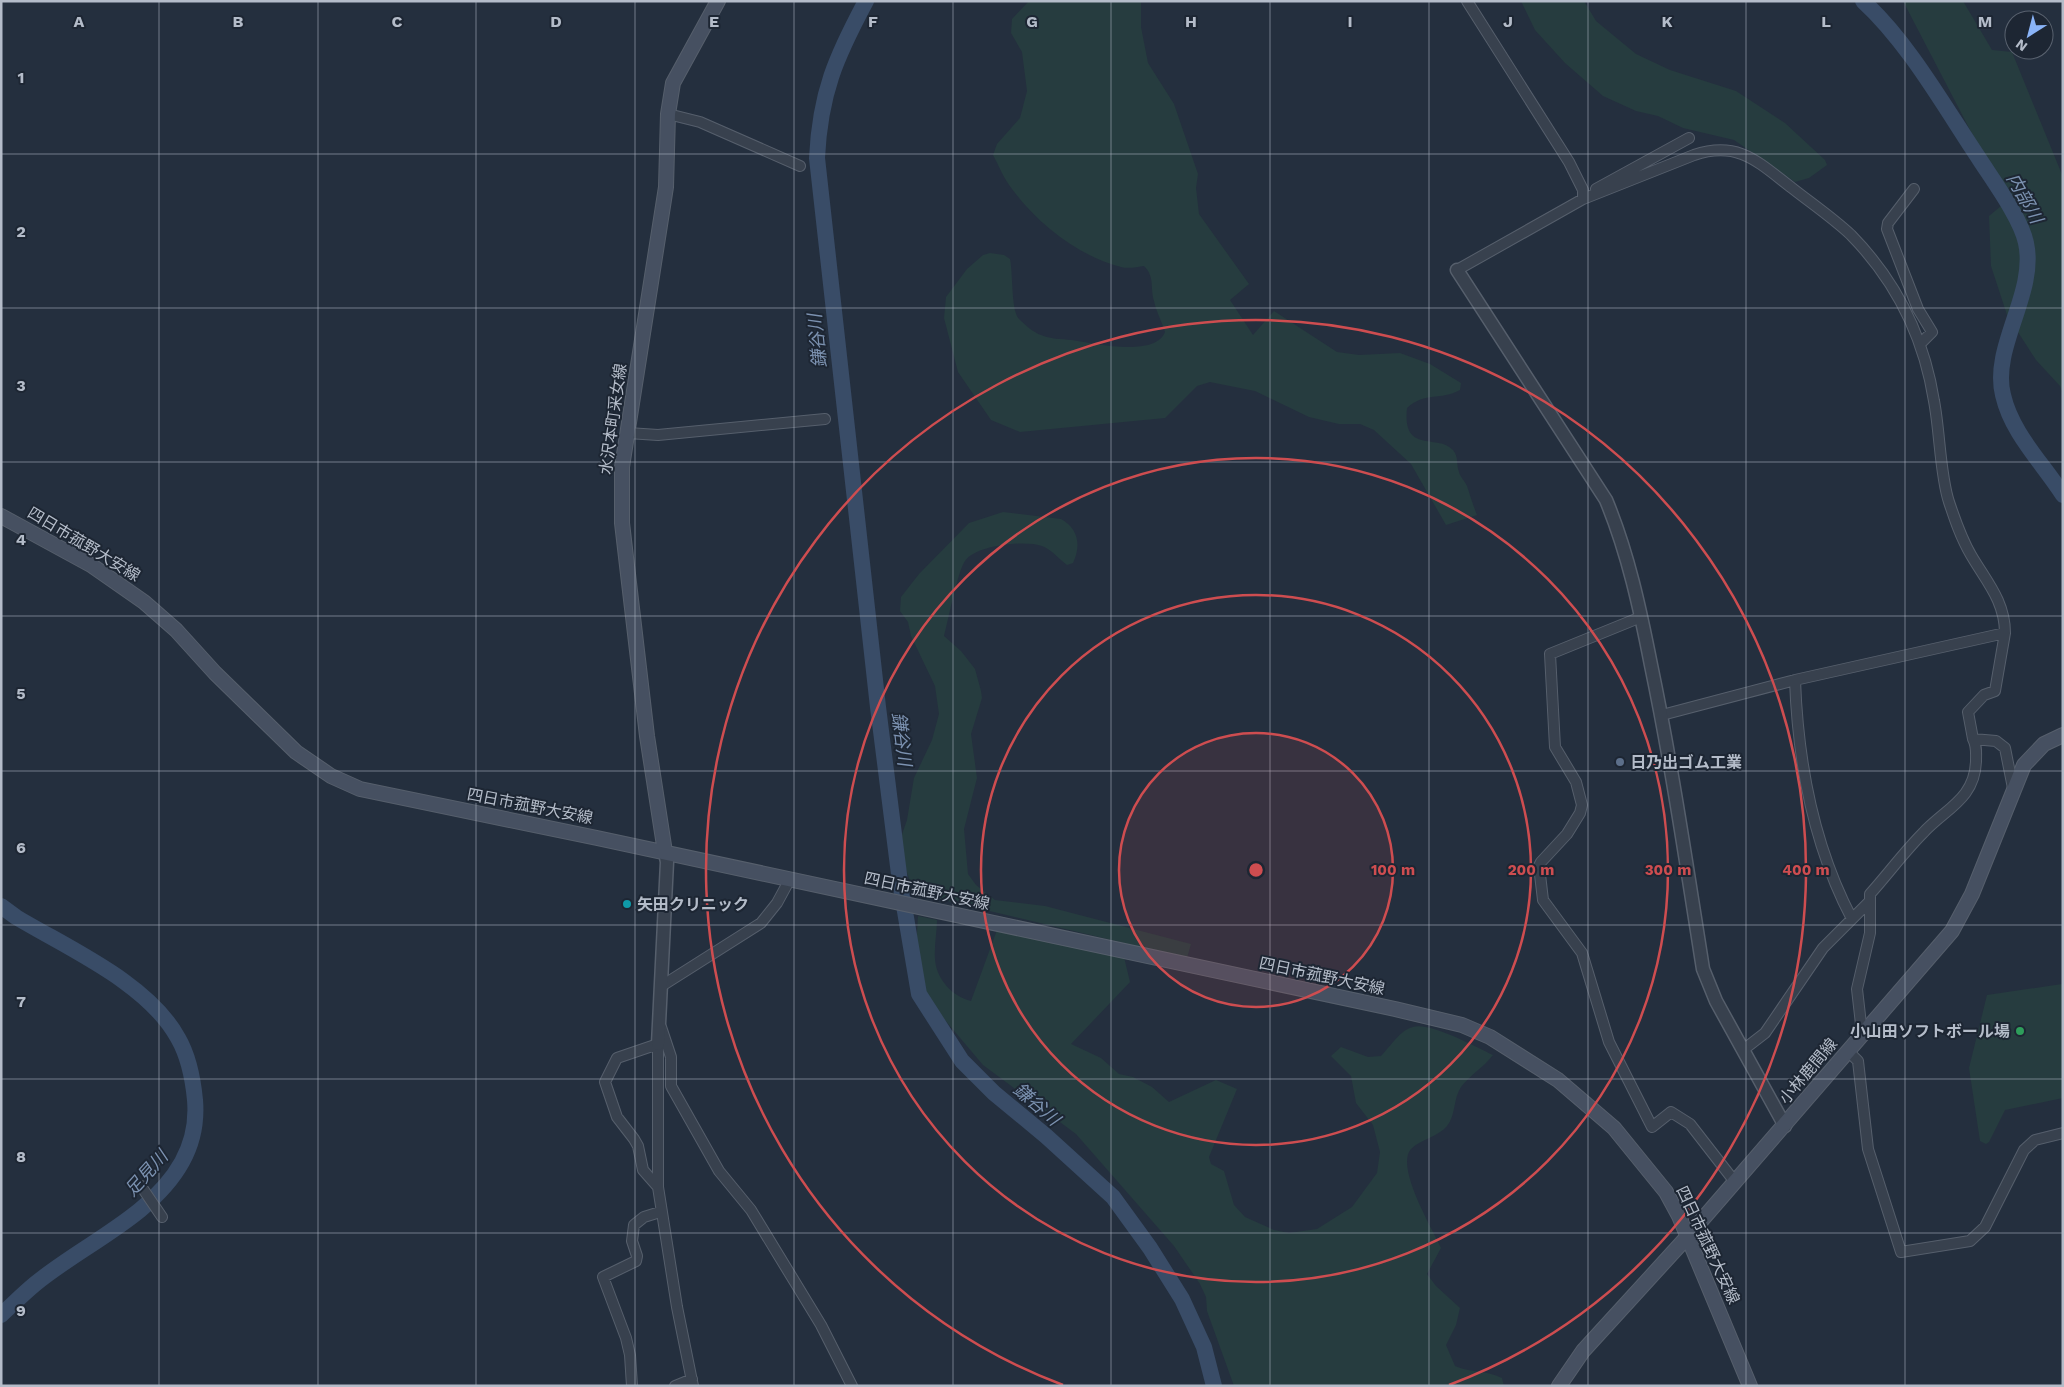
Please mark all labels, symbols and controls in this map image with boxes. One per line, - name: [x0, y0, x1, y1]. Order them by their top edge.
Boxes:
- north arrow: [2004, 10, 2054, 60]
- text: A: [74, 12, 85, 31]
- text: B: [233, 12, 244, 31]
- text: C: [392, 12, 403, 31]
- text: D: [550, 12, 562, 31]
- text: E: [709, 12, 719, 31]
- text: F: [868, 12, 878, 31]
- text: G: [1026, 12, 1038, 31]
- text: H: [1185, 12, 1197, 31]
- text: I: [1347, 12, 1353, 31]
- text: J: [1503, 12, 1513, 31]
- text: K: [1661, 12, 1673, 31]
- text: L: [1821, 12, 1831, 31]
- text: M: [1978, 12, 1992, 31]
- text: N: [2012, 36, 2030, 55]
- text: 1: [18, 68, 24, 87]
- water label: 内部川: [2003, 169, 2048, 228]
- text: 2: [16, 222, 26, 241]
- water label: 鎌谷川: [804, 311, 830, 369]
- street label: 水沢本町采女線: [596, 362, 630, 476]
- text: 3: [16, 376, 26, 395]
- street label: 四日市菰野大安線: [24, 503, 144, 585]
- text: 4: [16, 530, 26, 549]
- text: 5: [16, 684, 26, 703]
- water label: 鎌谷川: [888, 711, 916, 769]
- place label: 日乃出ゴム工業: [1630, 753, 1742, 772]
- marker: 日乃出ゴム工業: [1614, 756, 1626, 768]
- street label: 四日市菰野大安線: [465, 784, 595, 828]
- text: 6: [16, 838, 26, 857]
- centre of rings: [1247, 861, 1265, 879]
- text: 100 m: [1371, 861, 1415, 879]
- text: 200 m: [1508, 861, 1554, 879]
- text: 300 m: [1645, 861, 1691, 879]
- text: 400 m: [1782, 861, 1830, 879]
- street label: 四日市菰野大安線: [862, 868, 992, 914]
- place label: 矢田クリニック: [637, 895, 749, 914]
- marker: 矢田クリニック: [621, 898, 633, 910]
- street label: 四日市菰野大安線: [1257, 953, 1387, 999]
- text: 7: [16, 992, 26, 1011]
- place label: 小山田ソフトボール場: [1850, 1022, 2010, 1041]
- marker: 小山田ソフトボール場: [2014, 1025, 2026, 1037]
- street label: 小林鹿間線: [1775, 1034, 1841, 1108]
- water label: 鎌谷川: [1010, 1078, 1066, 1131]
- water label: 足見川: [120, 1144, 173, 1200]
- text: 8: [16, 1147, 26, 1166]
- street label: 四日市菰野大安線: [1672, 1183, 1744, 1307]
- text: 9: [16, 1301, 26, 1320]

